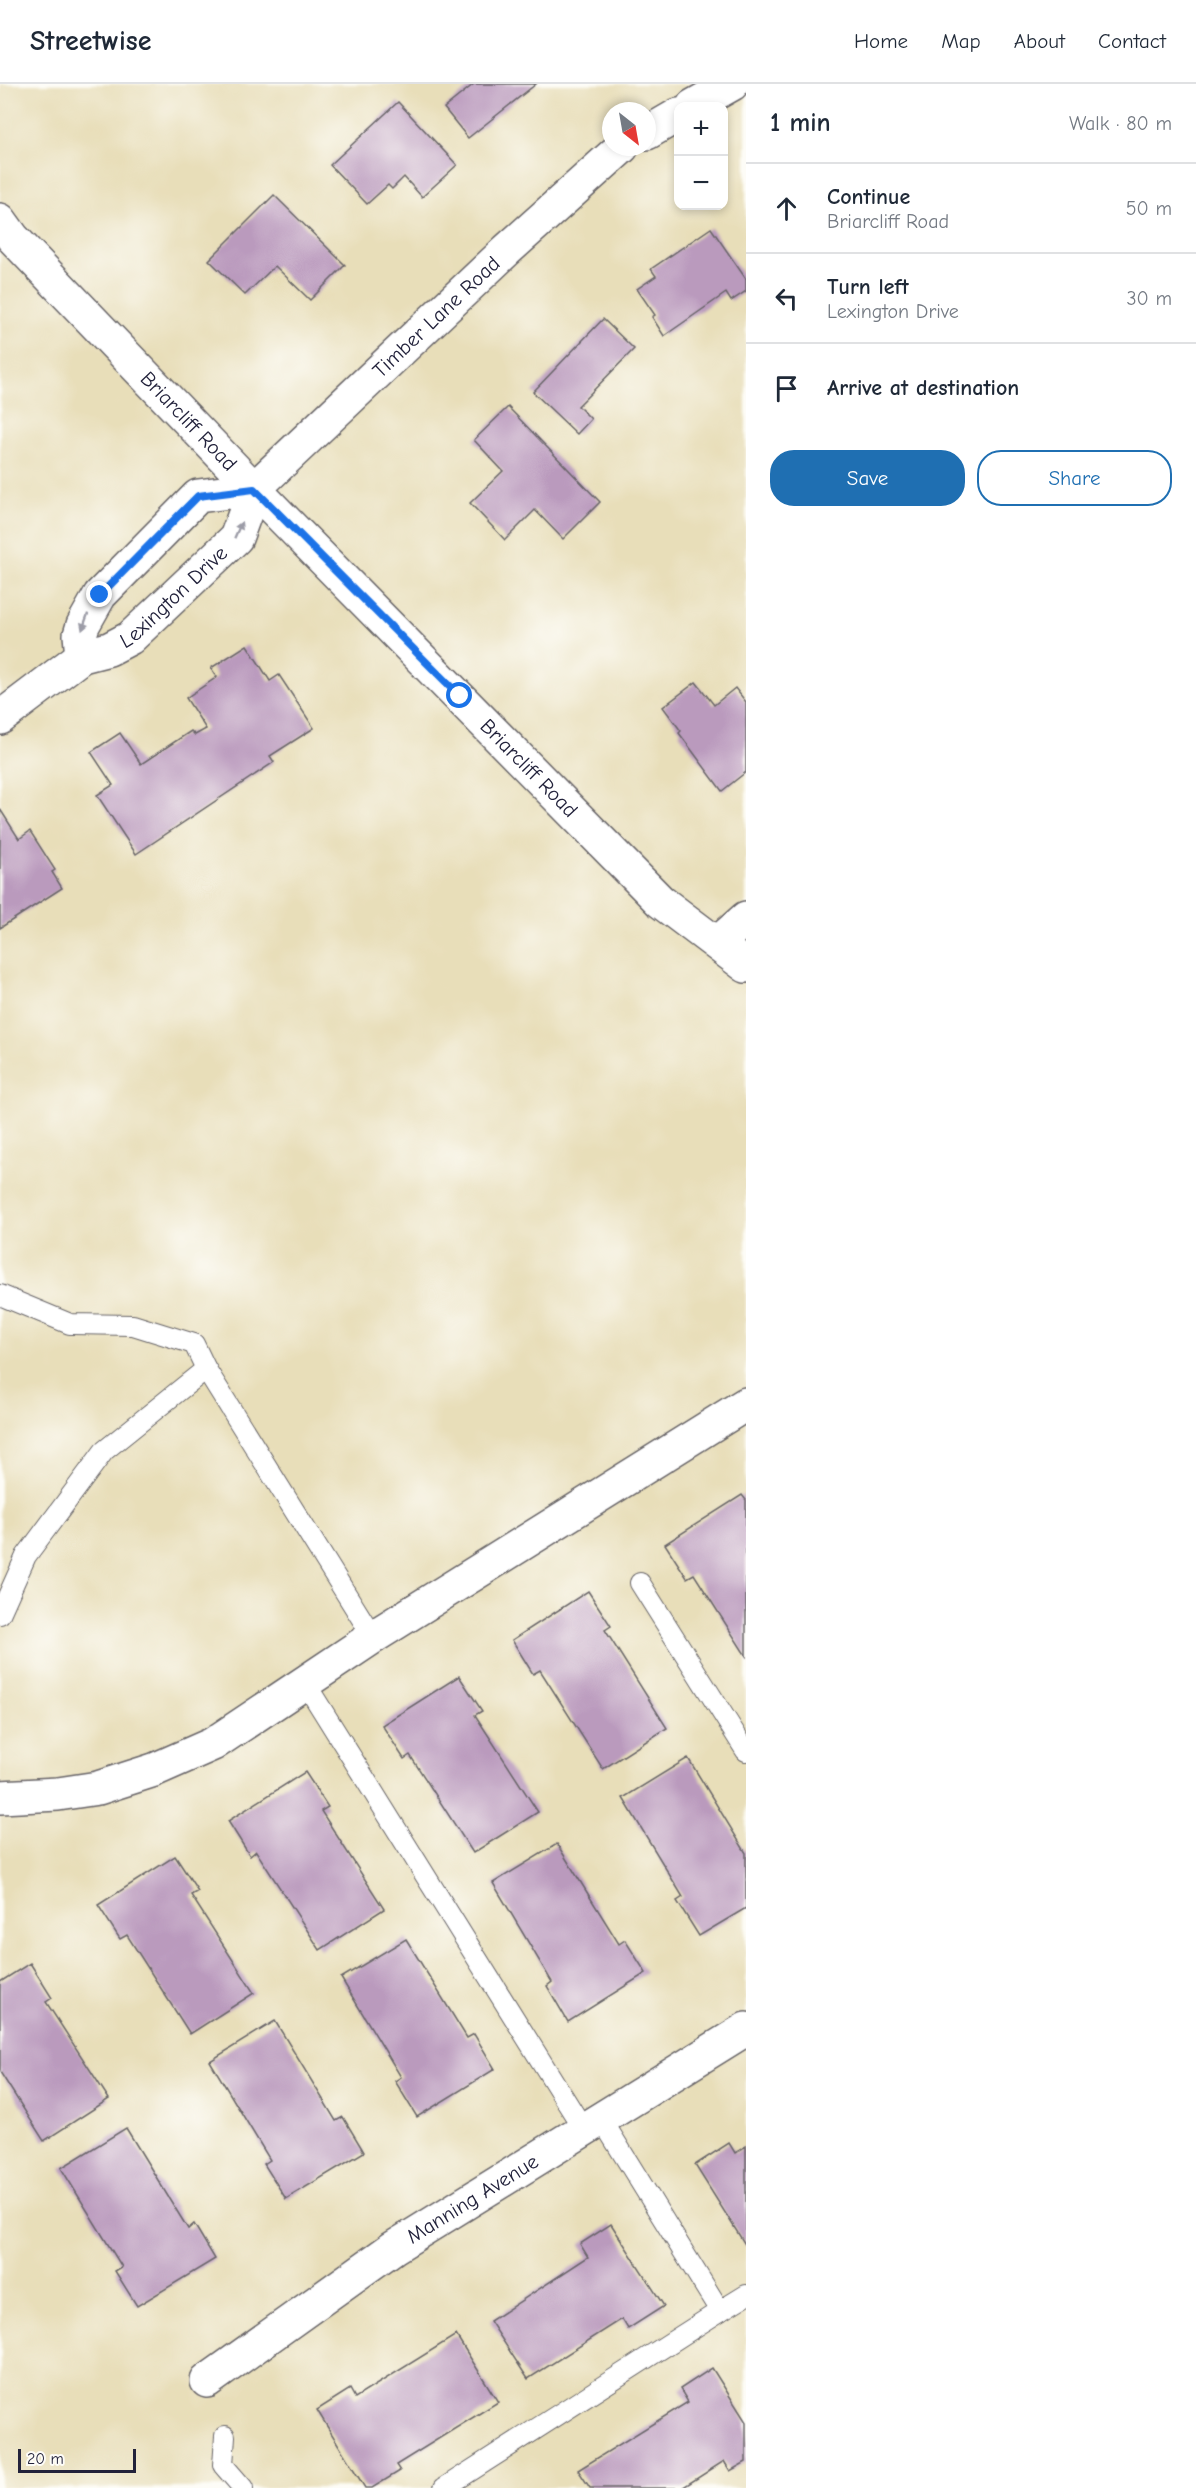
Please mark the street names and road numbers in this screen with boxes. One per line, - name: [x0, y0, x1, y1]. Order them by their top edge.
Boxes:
- street label: Timber Lane Road: [368, 251, 505, 383]
- street label: Briarcliff Road: [136, 366, 242, 476]
- street label: Lexington Drive: [116, 541, 232, 653]
- street label: Briarcliff Road: [475, 714, 583, 822]
- street label: Manning Avenue: [402, 2149, 542, 2249]

